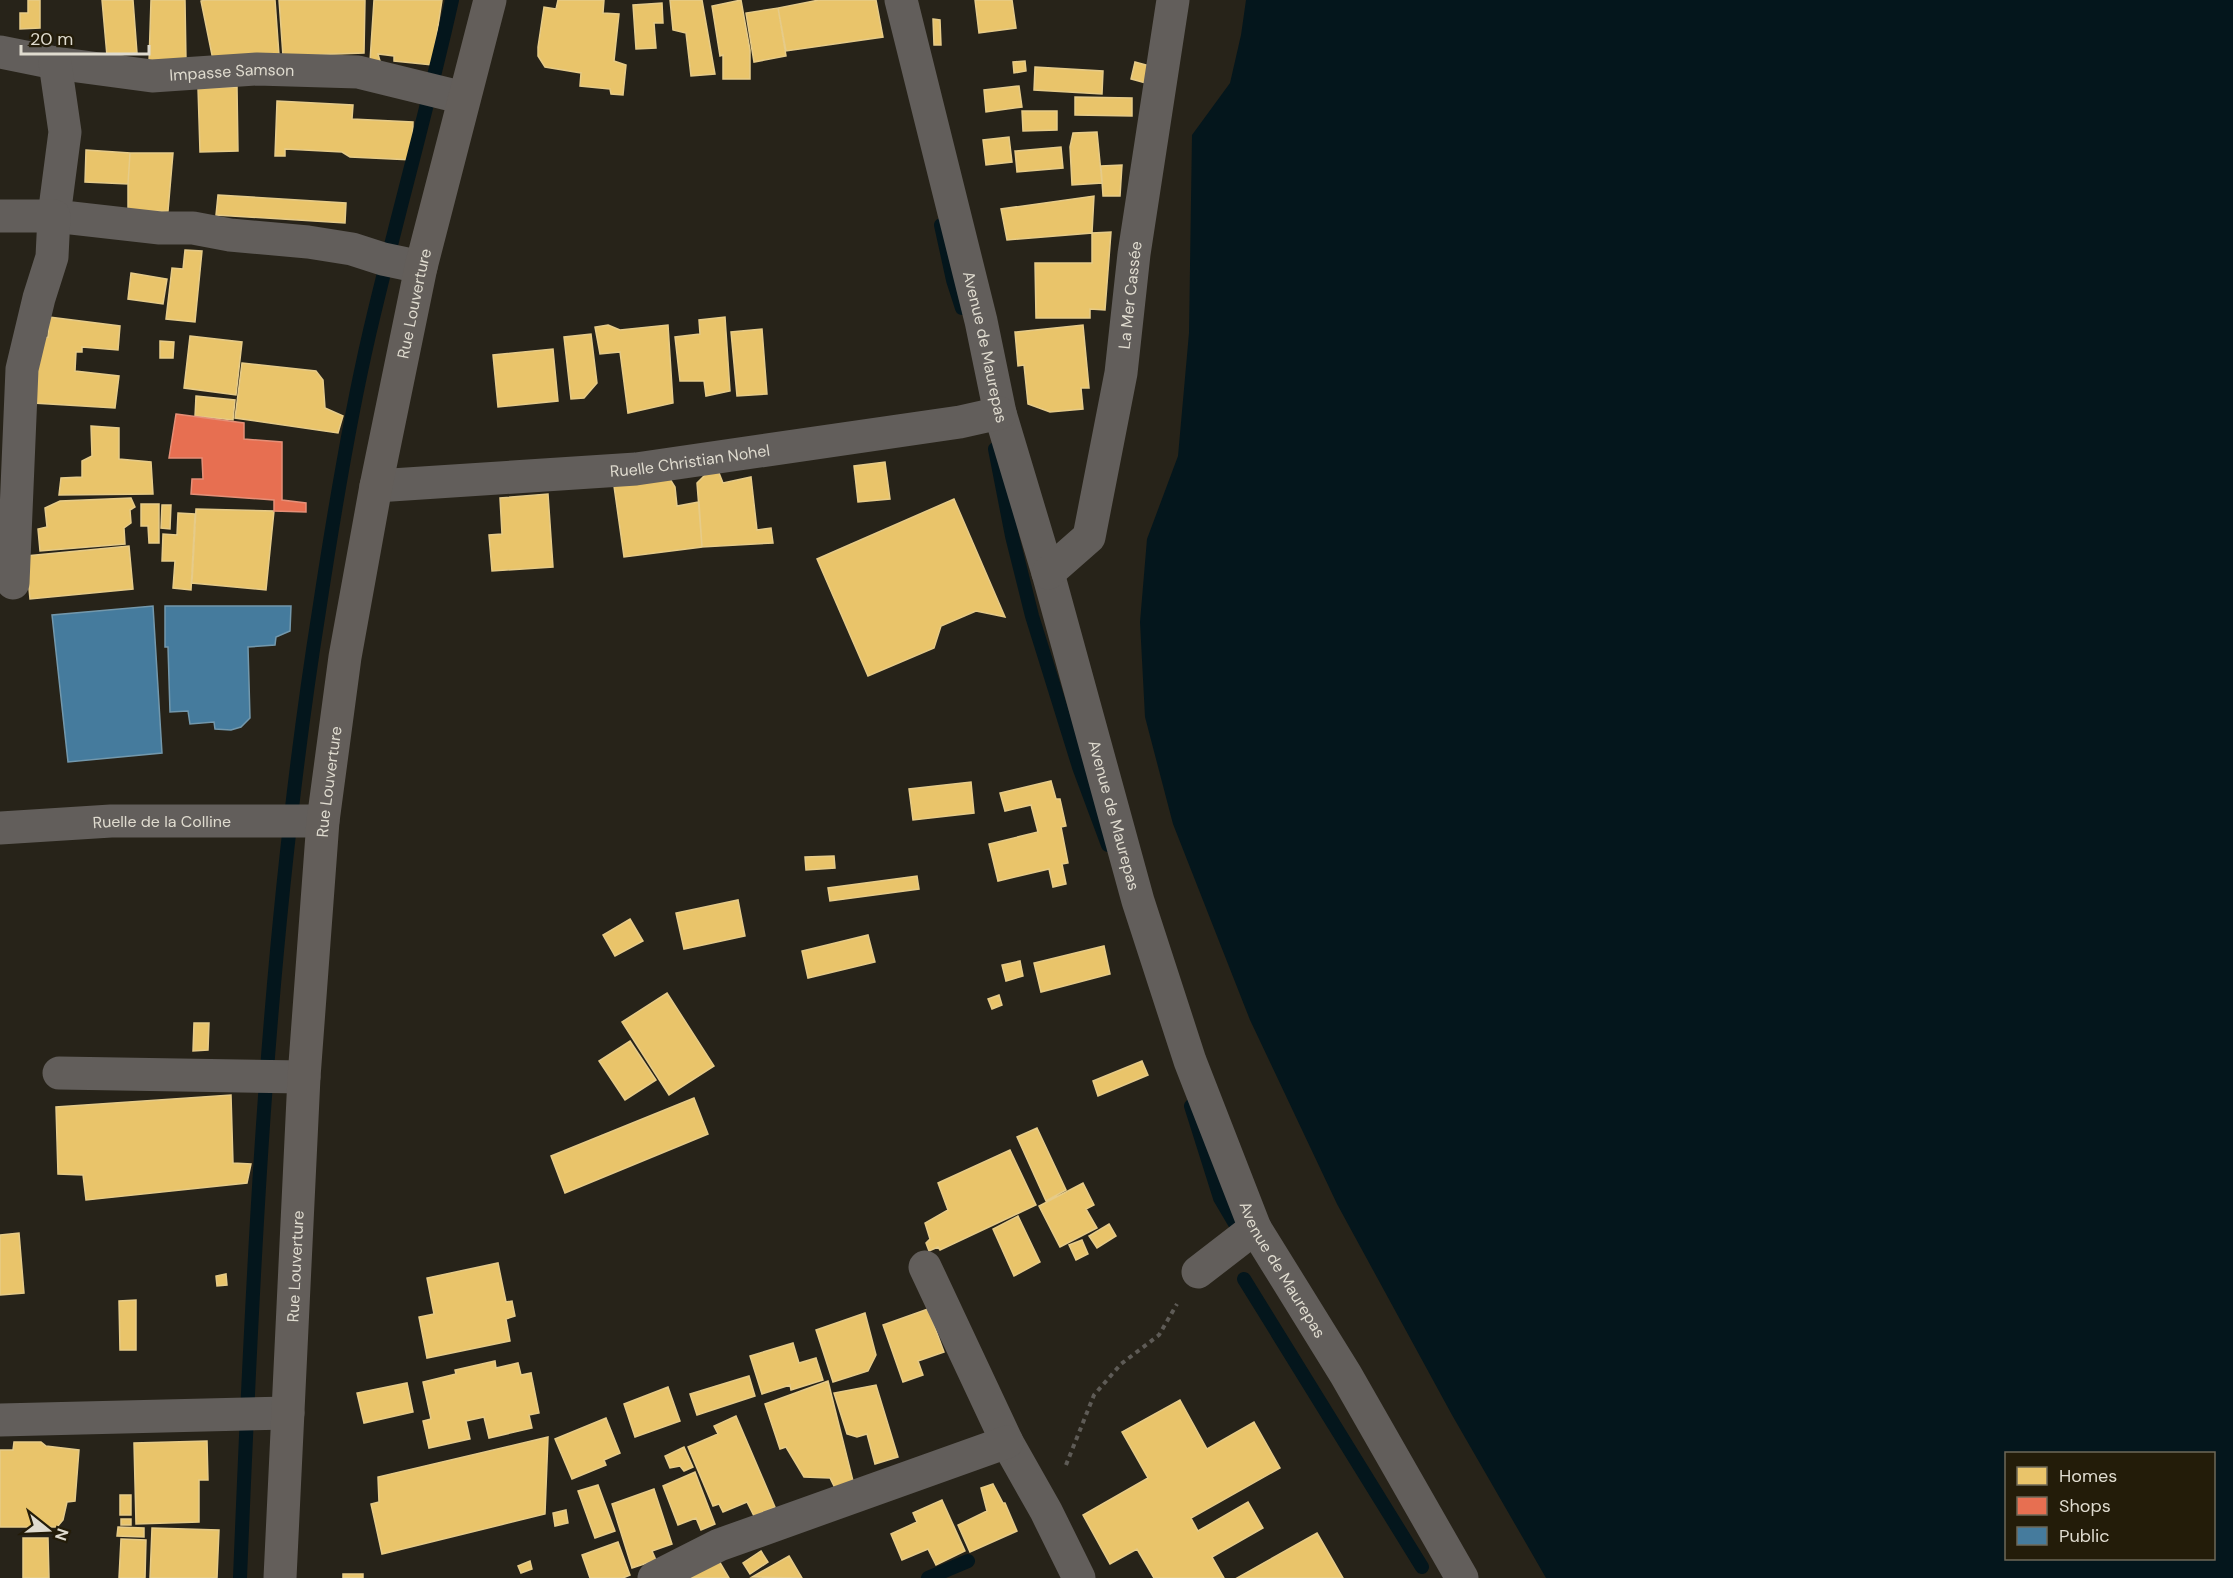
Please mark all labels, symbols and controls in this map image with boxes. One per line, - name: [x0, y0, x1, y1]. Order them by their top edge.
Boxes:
- scale bar: [21, 18, 148, 56]
- text: 20 m: [30, 27, 73, 51]
- street label: Impasse Samson: [169, 58, 295, 85]
- street label: La Mer Cassée: [1113, 240, 1146, 350]
- street label: Rue Louverture: [392, 246, 436, 360]
- street label: Avenue de Maurepas: [958, 269, 1013, 425]
- street label: Ruelle Christian Nohel: [609, 439, 771, 481]
- street label: Rue Louverture: [311, 725, 346, 838]
- street label: Avenue de Maurepas: [1084, 738, 1145, 893]
- street label: Ruelle de la Colline: [92, 811, 231, 833]
- street label: Avenue de Maurepas: [1235, 1198, 1331, 1342]
- street label: Rue Louverture: [282, 1210, 308, 1323]
- legend: [2005, 1452, 2215, 1560]
- text: Homes: [2059, 1464, 2117, 1488]
- text: Shops: [2059, 1494, 2111, 1518]
- north arrow: [18, 1500, 78, 1560]
- text: Public: [2059, 1524, 2110, 1548]
- text: N: [50, 1526, 74, 1543]

